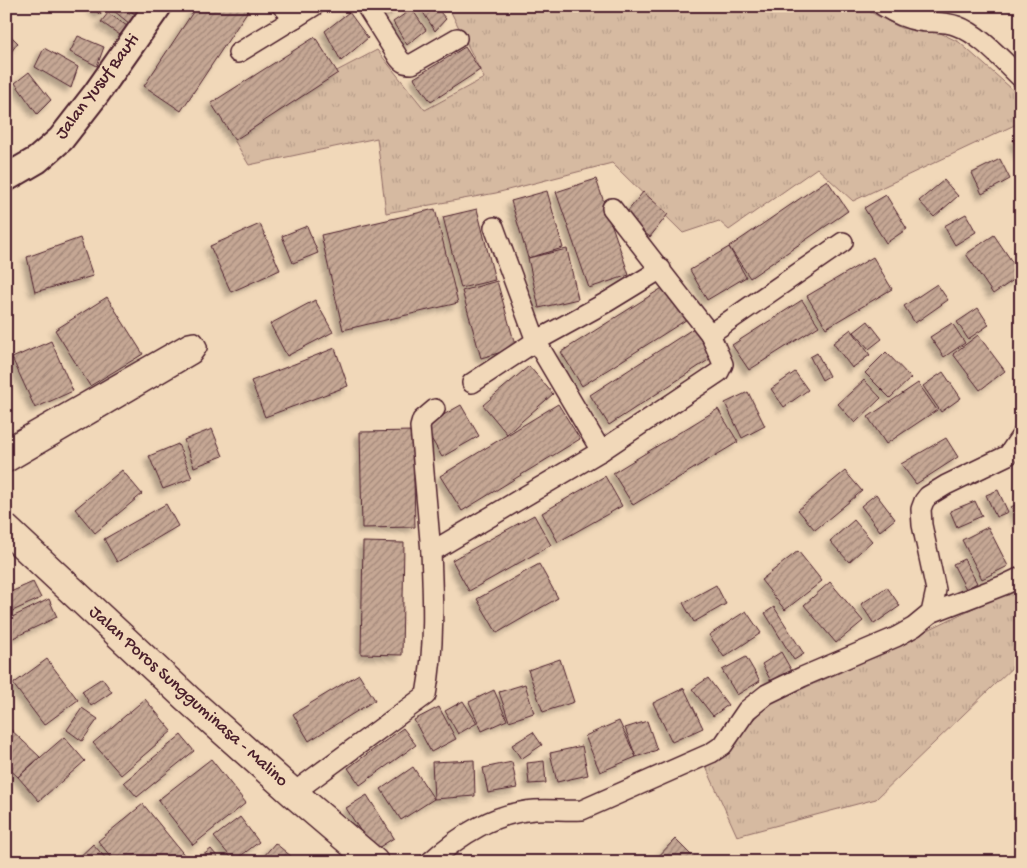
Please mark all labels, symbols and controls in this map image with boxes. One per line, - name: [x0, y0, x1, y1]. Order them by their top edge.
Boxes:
- street label: Jalan Yusuf Bauti: [51, 30, 145, 144]
- street label: Jalan Poros Sungguminasa - Malino: [84, 602, 292, 792]

